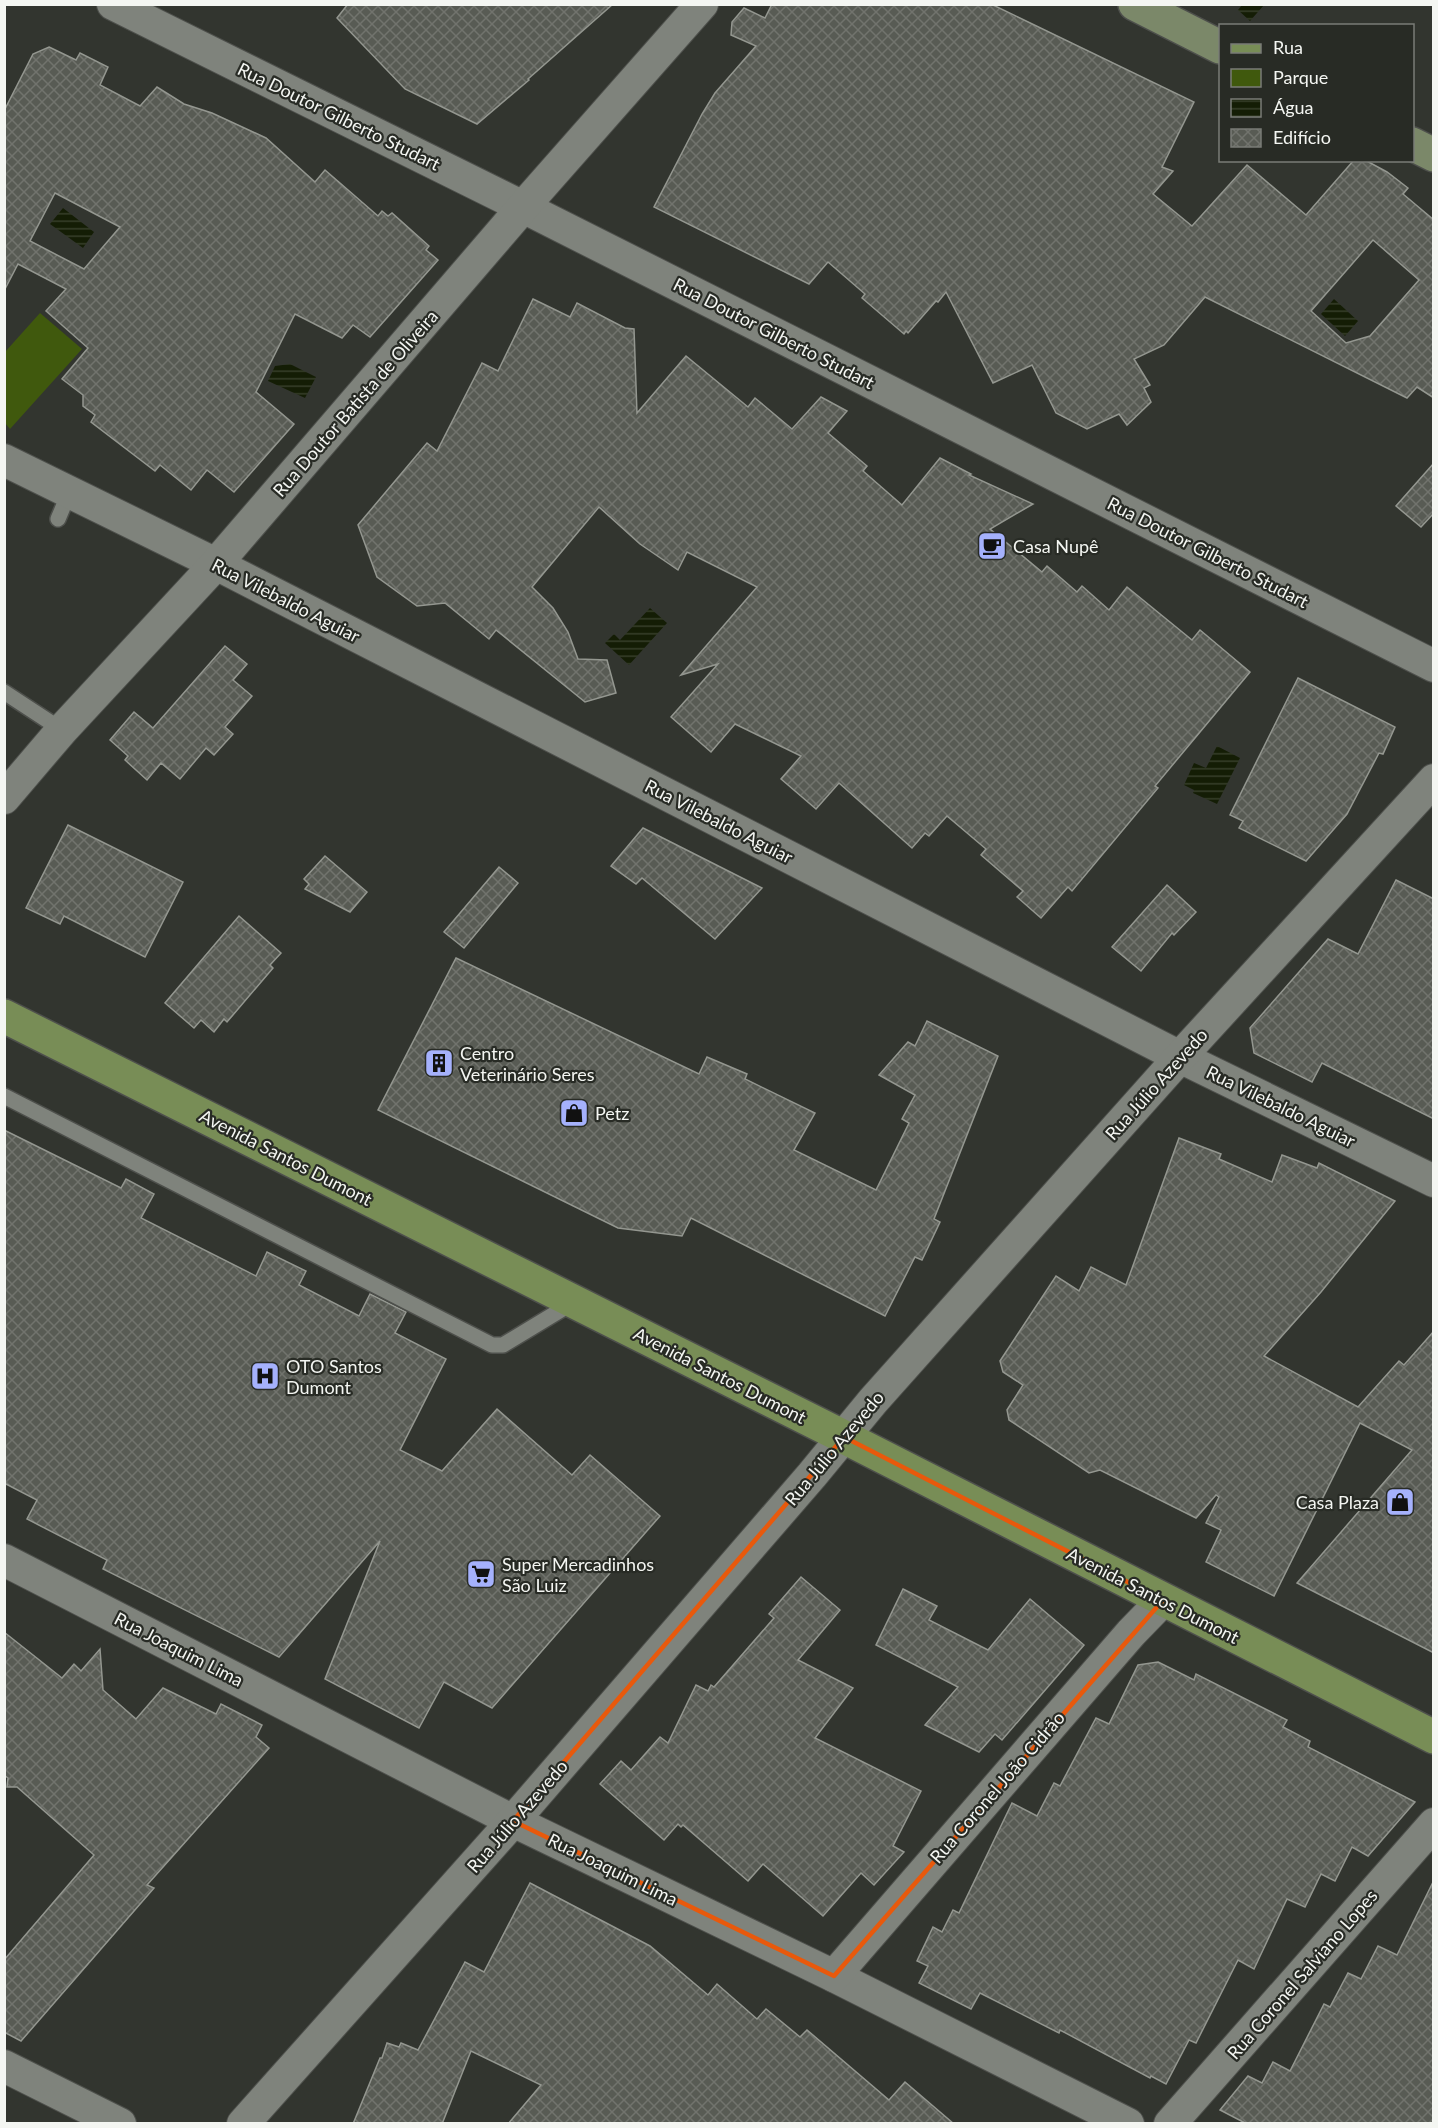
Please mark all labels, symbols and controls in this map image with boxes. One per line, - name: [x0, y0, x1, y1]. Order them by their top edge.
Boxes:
- legend: [1219, 24, 1414, 162]
- text: Rua: [1273, 36, 1303, 58]
- street label: Rua Doutor Gilberto Studart: [234, 57, 444, 175]
- text: Parque: [1273, 66, 1328, 88]
- text: Água: [1273, 96, 1314, 118]
- text: Edifício: [1273, 126, 1331, 148]
- street label: Rua Doutor Gilberto Studart: [670, 273, 879, 394]
- street label: Rua Doutor Batista de Oliveira: [268, 305, 442, 501]
- street label: Rua Doutor Gilberto Studart: [1104, 492, 1313, 613]
- cafe icon: Casa Nupê: [976, 530, 1008, 562]
- place label: Casa Nupê: [1013, 535, 1099, 557]
- street label: Rua Vilebaldo Aguiar: [208, 553, 364, 647]
- street label: Rua Vilebaldo Aguiar: [641, 774, 797, 868]
- street label: Rua Júlio Azevedo: [1100, 1024, 1212, 1144]
- place label: Centro Veterinário Seres: [460, 1042, 595, 1085]
- building icon: Centro Veterinário Seres: [423, 1047, 455, 1079]
- street label: Rua Vilebaldo Aguiar: [1203, 1060, 1360, 1152]
- shop icon: Petz: [558, 1097, 590, 1129]
- place label: Petz: [595, 1102, 629, 1124]
- street label: Avenida Santos Dumont: [196, 1104, 376, 1210]
- street label: Avenida Santos Dumont: [630, 1322, 810, 1428]
- place label: OTO Santos Dumont: [286, 1355, 382, 1398]
- hospital icon: OTO Santos Dumont: [249, 1360, 281, 1392]
- street label: Rua Júlio Azevedo: [780, 1386, 888, 1510]
- shop icon: Casa Plaza: [1384, 1486, 1416, 1518]
- place label: Casa Plaza: [1296, 1491, 1379, 1513]
- street label: Avenida Santos Dumont: [1063, 1542, 1243, 1648]
- place label: Super Mercadinhos São Luiz: [502, 1553, 654, 1596]
- supermarket icon: Super Mercadinhos São Luiz: [465, 1558, 497, 1590]
- street label: Rua Joaquim Lima: [111, 1607, 247, 1691]
- street label: Rua Coronel João Cidrão: [925, 1707, 1069, 1867]
- street label: Rua Júlio Azevedo: [462, 1755, 572, 1877]
- street label: Rua Joaquim Lima: [545, 1828, 681, 1910]
- street label: Rua Coronel Salviano Lopes: [1222, 1884, 1382, 2063]

